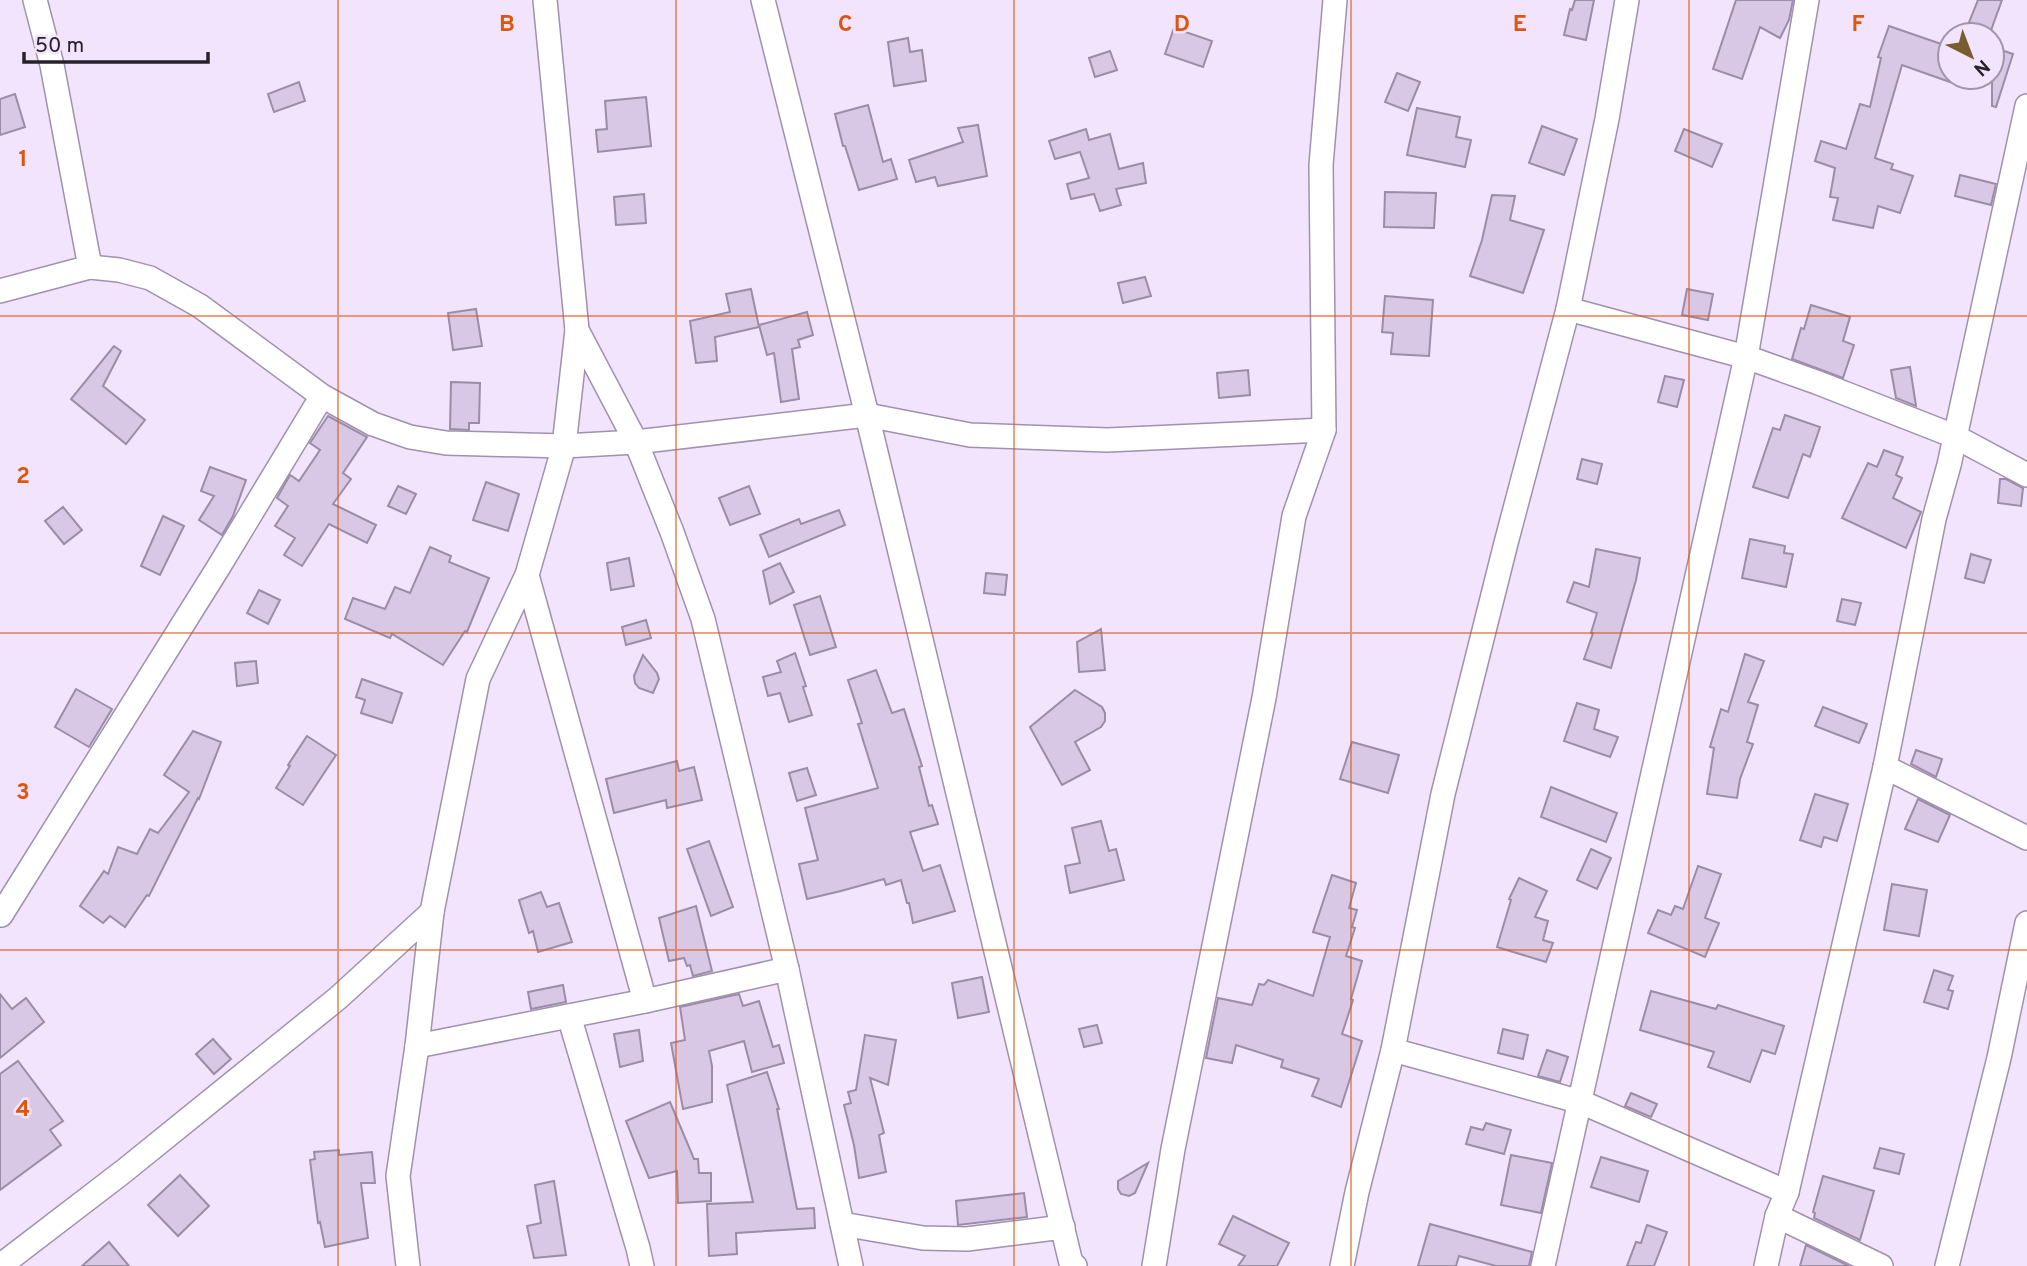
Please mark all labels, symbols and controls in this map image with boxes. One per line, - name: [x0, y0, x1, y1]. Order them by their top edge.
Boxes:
- text: B: [499, 11, 515, 40]
- text: C: [838, 11, 852, 40]
- text: D: [1174, 11, 1190, 40]
- text: E: [1513, 11, 1527, 40]
- text: F: [1851, 11, 1865, 40]
- scale bar: [24, 21, 208, 65]
- north arrow: [1936, 21, 2006, 91]
- text: 50 m: [35, 33, 84, 60]
- text: N: [1968, 54, 1994, 81]
- text: 1: [18, 146, 28, 175]
- text: 2: [16, 463, 30, 492]
- text: 3: [16, 779, 30, 808]
- text: 4: [16, 1096, 30, 1125]

